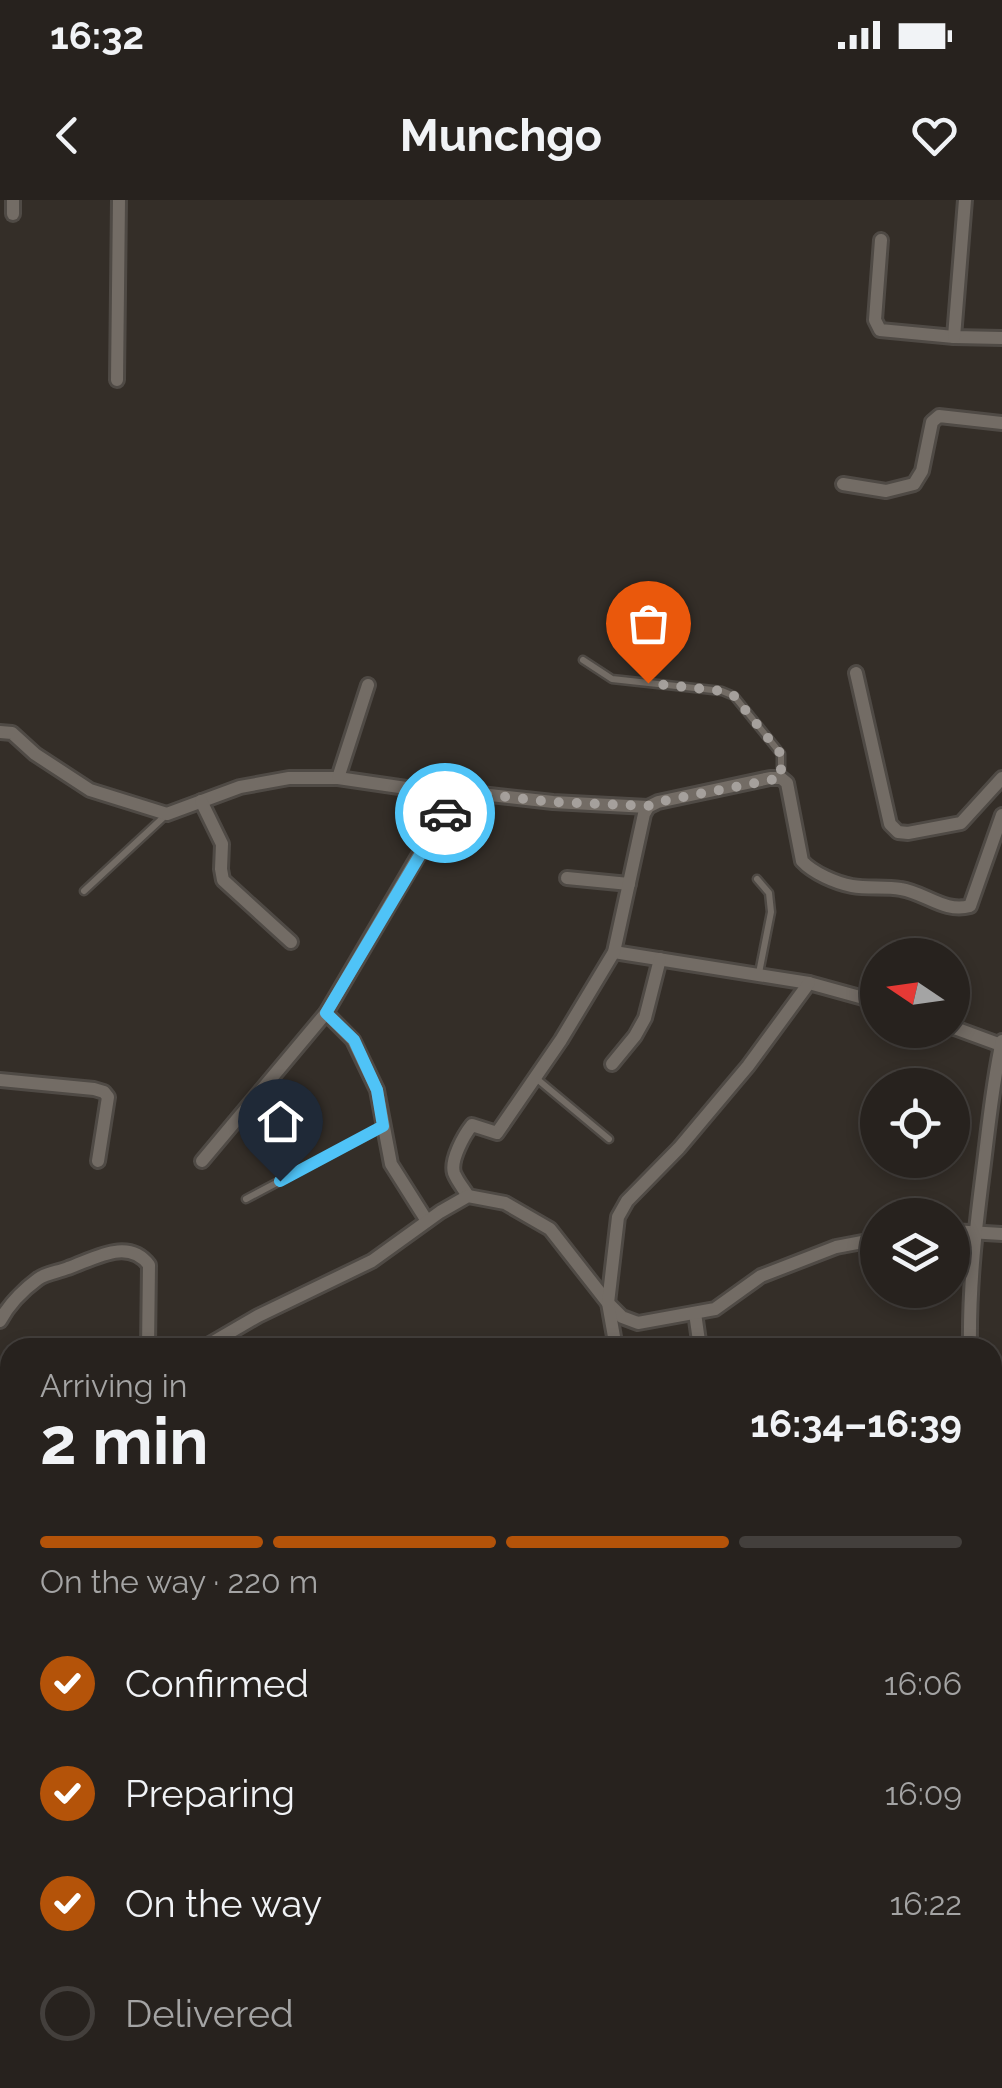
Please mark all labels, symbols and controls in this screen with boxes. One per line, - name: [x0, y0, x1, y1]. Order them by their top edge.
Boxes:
- text: 16:32: [50, 13, 144, 58]
- icon: back: [40, 108, 95, 163]
- icon: heart: [907, 108, 962, 163]
- text: Munchgo: [400, 109, 602, 162]
- pin: [606, 581, 691, 684]
- icon: bag: [621, 596, 676, 651]
- courier: [395, 763, 495, 863]
- icon: car: [418, 786, 473, 841]
- north arrow: [860, 938, 970, 1048]
- map controls: [860, 938, 970, 1308]
- button: locate: [860, 1068, 970, 1178]
- pin: [238, 1079, 323, 1182]
- icon: home: [253, 1094, 308, 1149]
- button: layers: [860, 1198, 970, 1308]
- text: Arriving in: [40, 1367, 187, 1404]
- text: 16:34–16:39: [750, 1401, 962, 1446]
- text: 2 min: [40, 1403, 209, 1479]
- text: On the way · 220 m: [40, 1563, 318, 1600]
- icon: check: [40, 1656, 95, 1711]
- text: Confirmed: [125, 1661, 309, 1706]
- text: 16:06: [884, 1665, 962, 1702]
- icon: check: [40, 1766, 95, 1821]
- text: Preparing: [125, 1771, 295, 1816]
- text: 16:09: [885, 1775, 962, 1812]
- icon: check: [40, 1876, 95, 1931]
- text: On the way: [125, 1881, 322, 1926]
- text: 16:22: [890, 1885, 962, 1922]
- text: Delivered: [125, 1991, 294, 2036]

